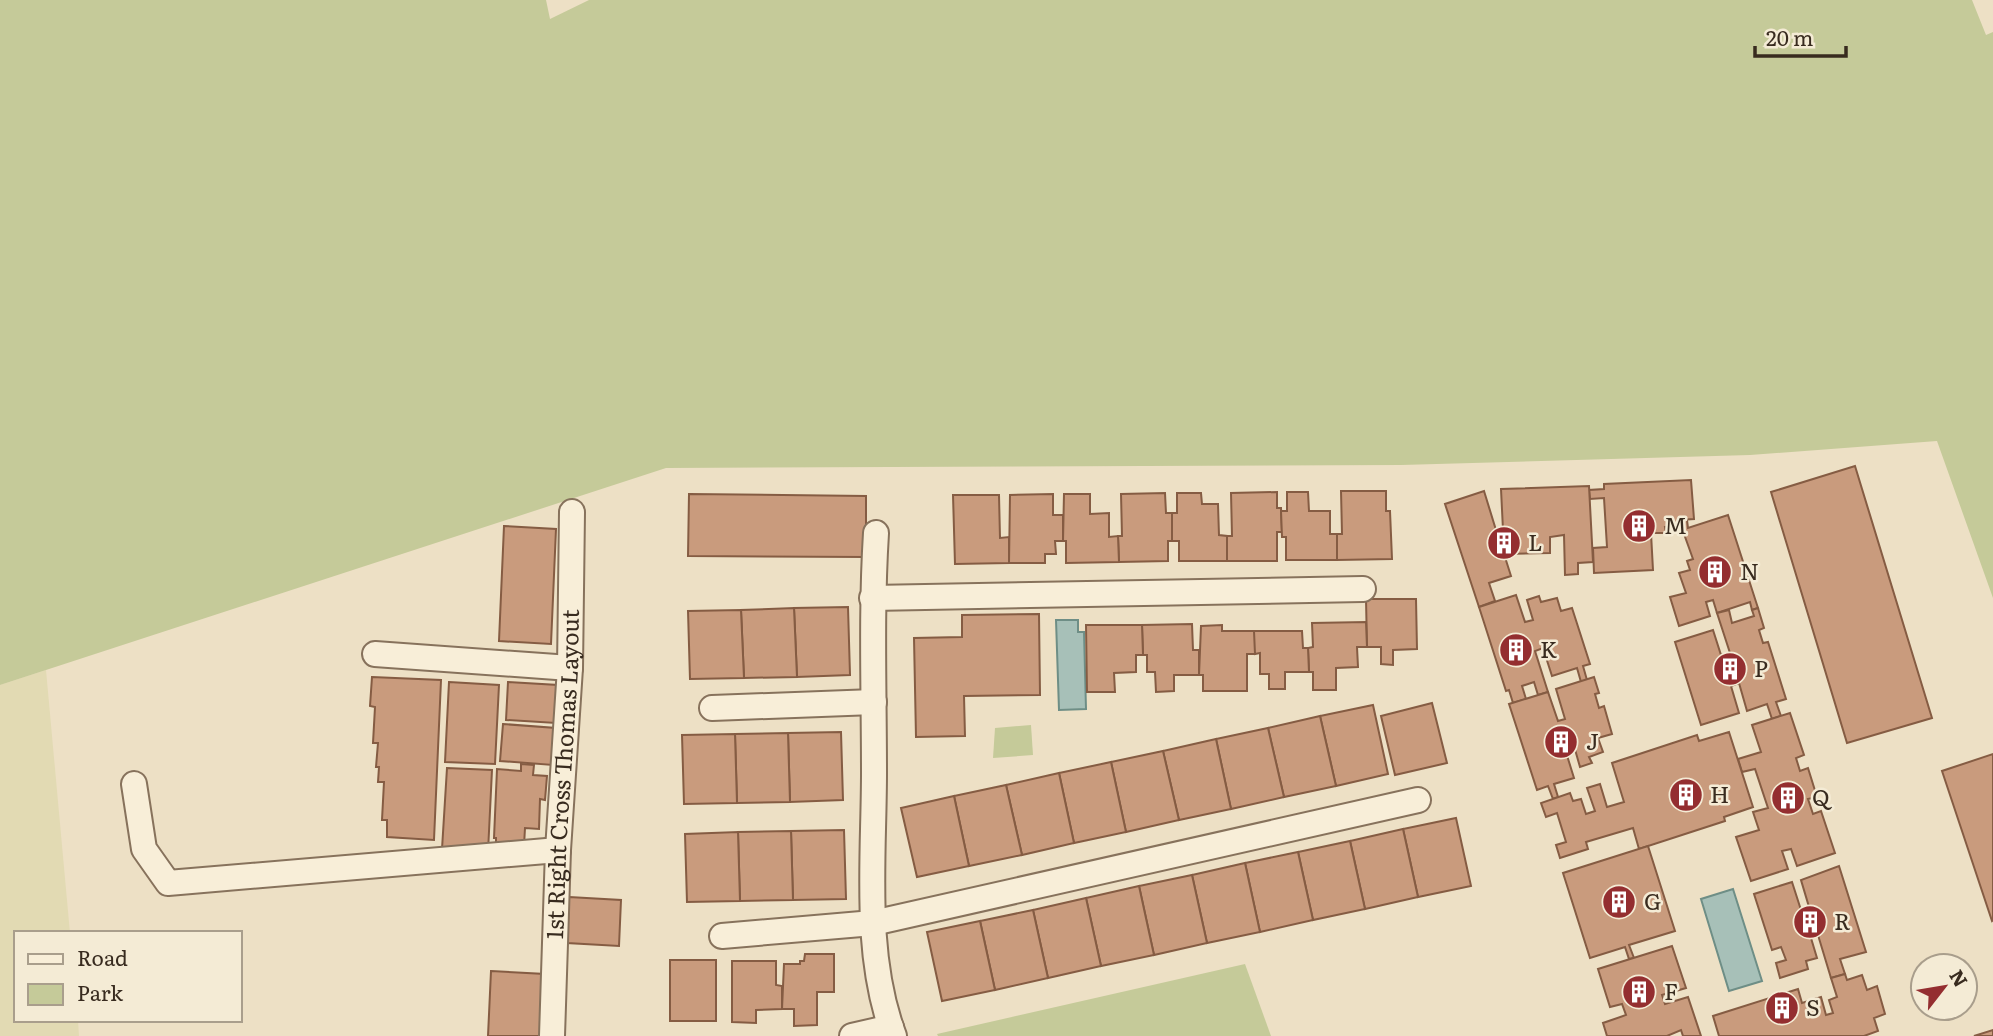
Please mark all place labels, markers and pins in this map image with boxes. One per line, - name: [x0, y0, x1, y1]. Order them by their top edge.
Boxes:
- building icon: M: [1620, 507, 1658, 545]
- place label: M: [1664, 507, 1687, 541]
- building icon: L: [1485, 524, 1523, 562]
- place label: L: [1528, 524, 1543, 558]
- building icon: N: [1696, 553, 1734, 591]
- place label: N: [1740, 553, 1759, 587]
- building icon: K: [1497, 631, 1535, 669]
- place label: K: [1540, 631, 1557, 665]
- building icon: P: [1711, 650, 1749, 688]
- place label: P: [1754, 650, 1768, 684]
- building icon: J: [1542, 723, 1580, 761]
- place label: J: [1586, 723, 1599, 757]
- building icon: H: [1667, 776, 1705, 814]
- place label: H: [1710, 776, 1729, 810]
- building icon: Q: [1769, 779, 1807, 817]
- place label: Q: [1812, 779, 1833, 813]
- building icon: G: [1600, 883, 1638, 921]
- place label: G: [1644, 883, 1661, 917]
- building icon: R: [1791, 903, 1829, 941]
- place label: R: [1834, 903, 1851, 937]
- building icon: F: [1620, 973, 1658, 1011]
- place label: F: [1664, 973, 1678, 1007]
- building icon: S: [1763, 989, 1801, 1027]
- place label: S: [1806, 989, 1820, 1023]

